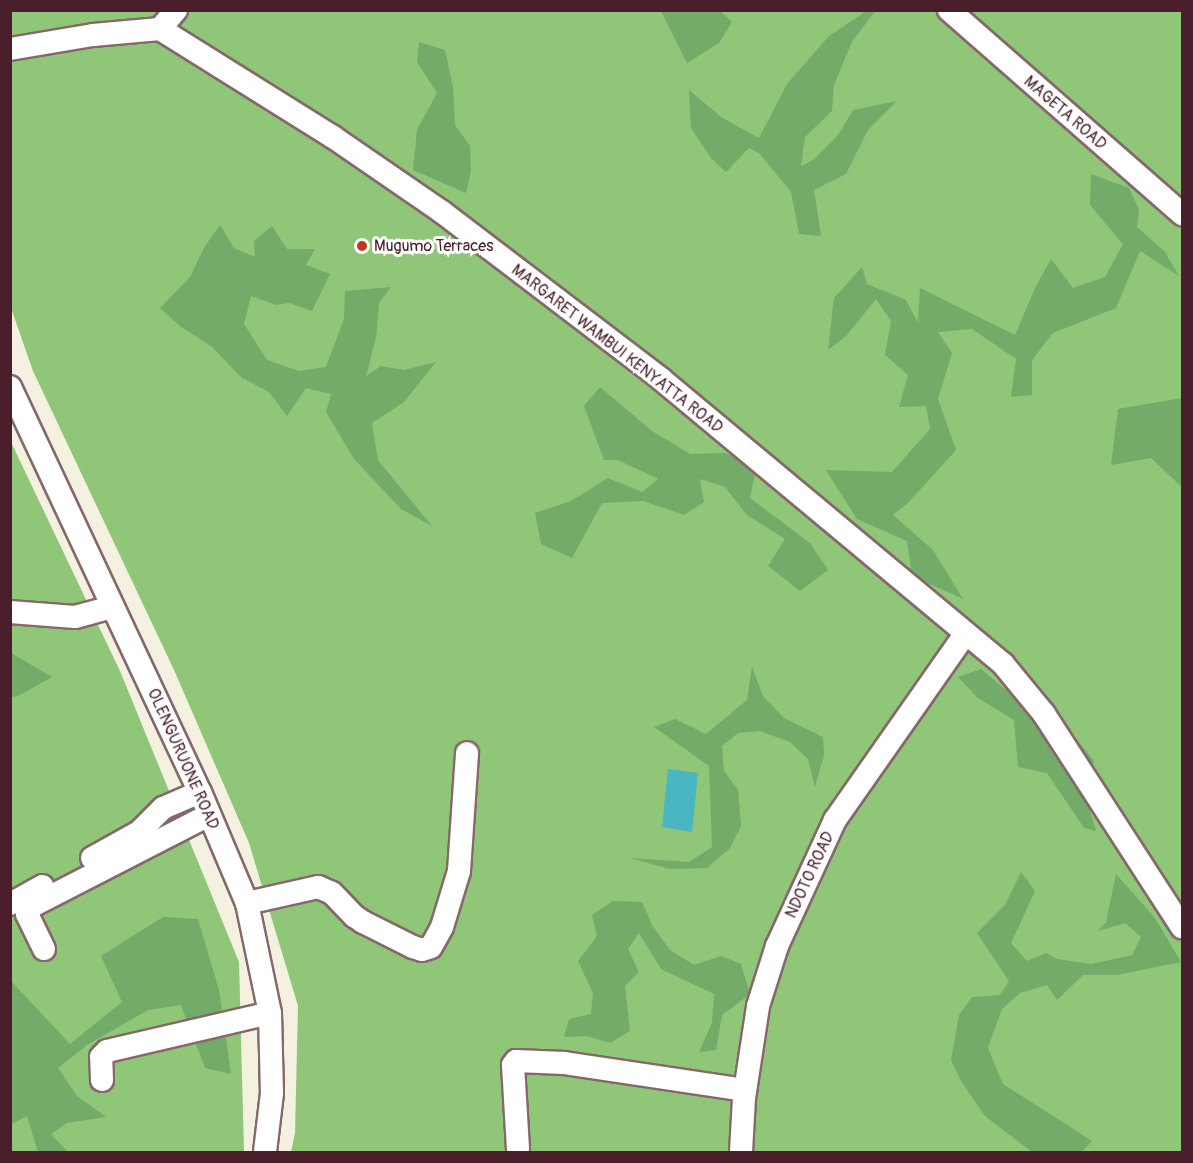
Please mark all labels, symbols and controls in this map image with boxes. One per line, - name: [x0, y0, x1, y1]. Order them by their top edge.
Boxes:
- street label: MAGETA ROAD: [1020, 72, 1110, 154]
- place label: Mugumo Terraces: [374, 236, 493, 256]
- marker: Mugumo Terraces: [355, 239, 369, 253]
- street label: MARGARET WAMBUI KENYATTA ROAD: [508, 261, 726, 437]
- street label: OLENGURUONE ROAD: [143, 686, 223, 832]
- street label: NDOTO ROAD: [782, 829, 838, 921]

